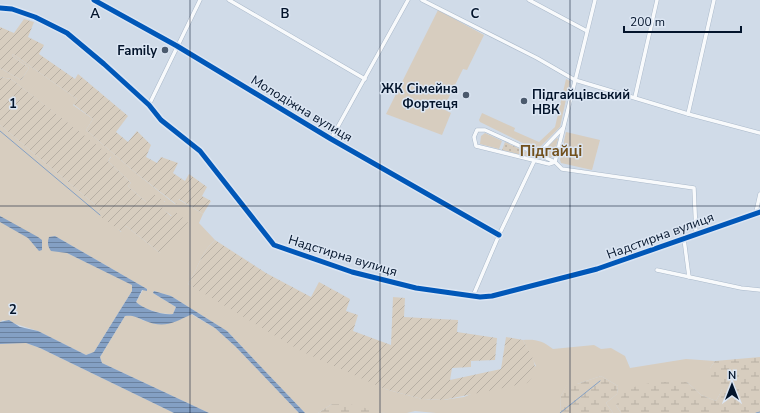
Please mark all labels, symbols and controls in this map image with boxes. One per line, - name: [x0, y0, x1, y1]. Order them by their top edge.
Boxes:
- text: A: [90, 5, 100, 23]
- text: B: [281, 5, 290, 23]
- text: C: [471, 5, 480, 23]
- scale bar: [624, 8, 741, 34]
- text: 200 m: [630, 14, 665, 30]
- place label: Family: [117, 42, 157, 60]
- marker: Family: [160, 45, 170, 55]
- street label: Молодіжна вулиця: [247, 71, 356, 146]
- place label: ЖК Сімейна Фортеця: [381, 80, 458, 113]
- place label: Підгайцівський НВК: [532, 86, 630, 119]
- marker: ЖК Сімейна Фортеця: [461, 90, 471, 100]
- text: 1: [9, 95, 17, 113]
- marker: Підгайцівський НВК: [519, 96, 529, 106]
- district label: Підгайці: [520, 141, 582, 161]
- street label: Надстирна вулиця: [604, 208, 717, 264]
- street label: Надстирна вулиця: [286, 231, 399, 281]
- text: 2: [9, 301, 17, 319]
- north arrow: [712, 365, 752, 405]
- text: N: [728, 368, 736, 383]

